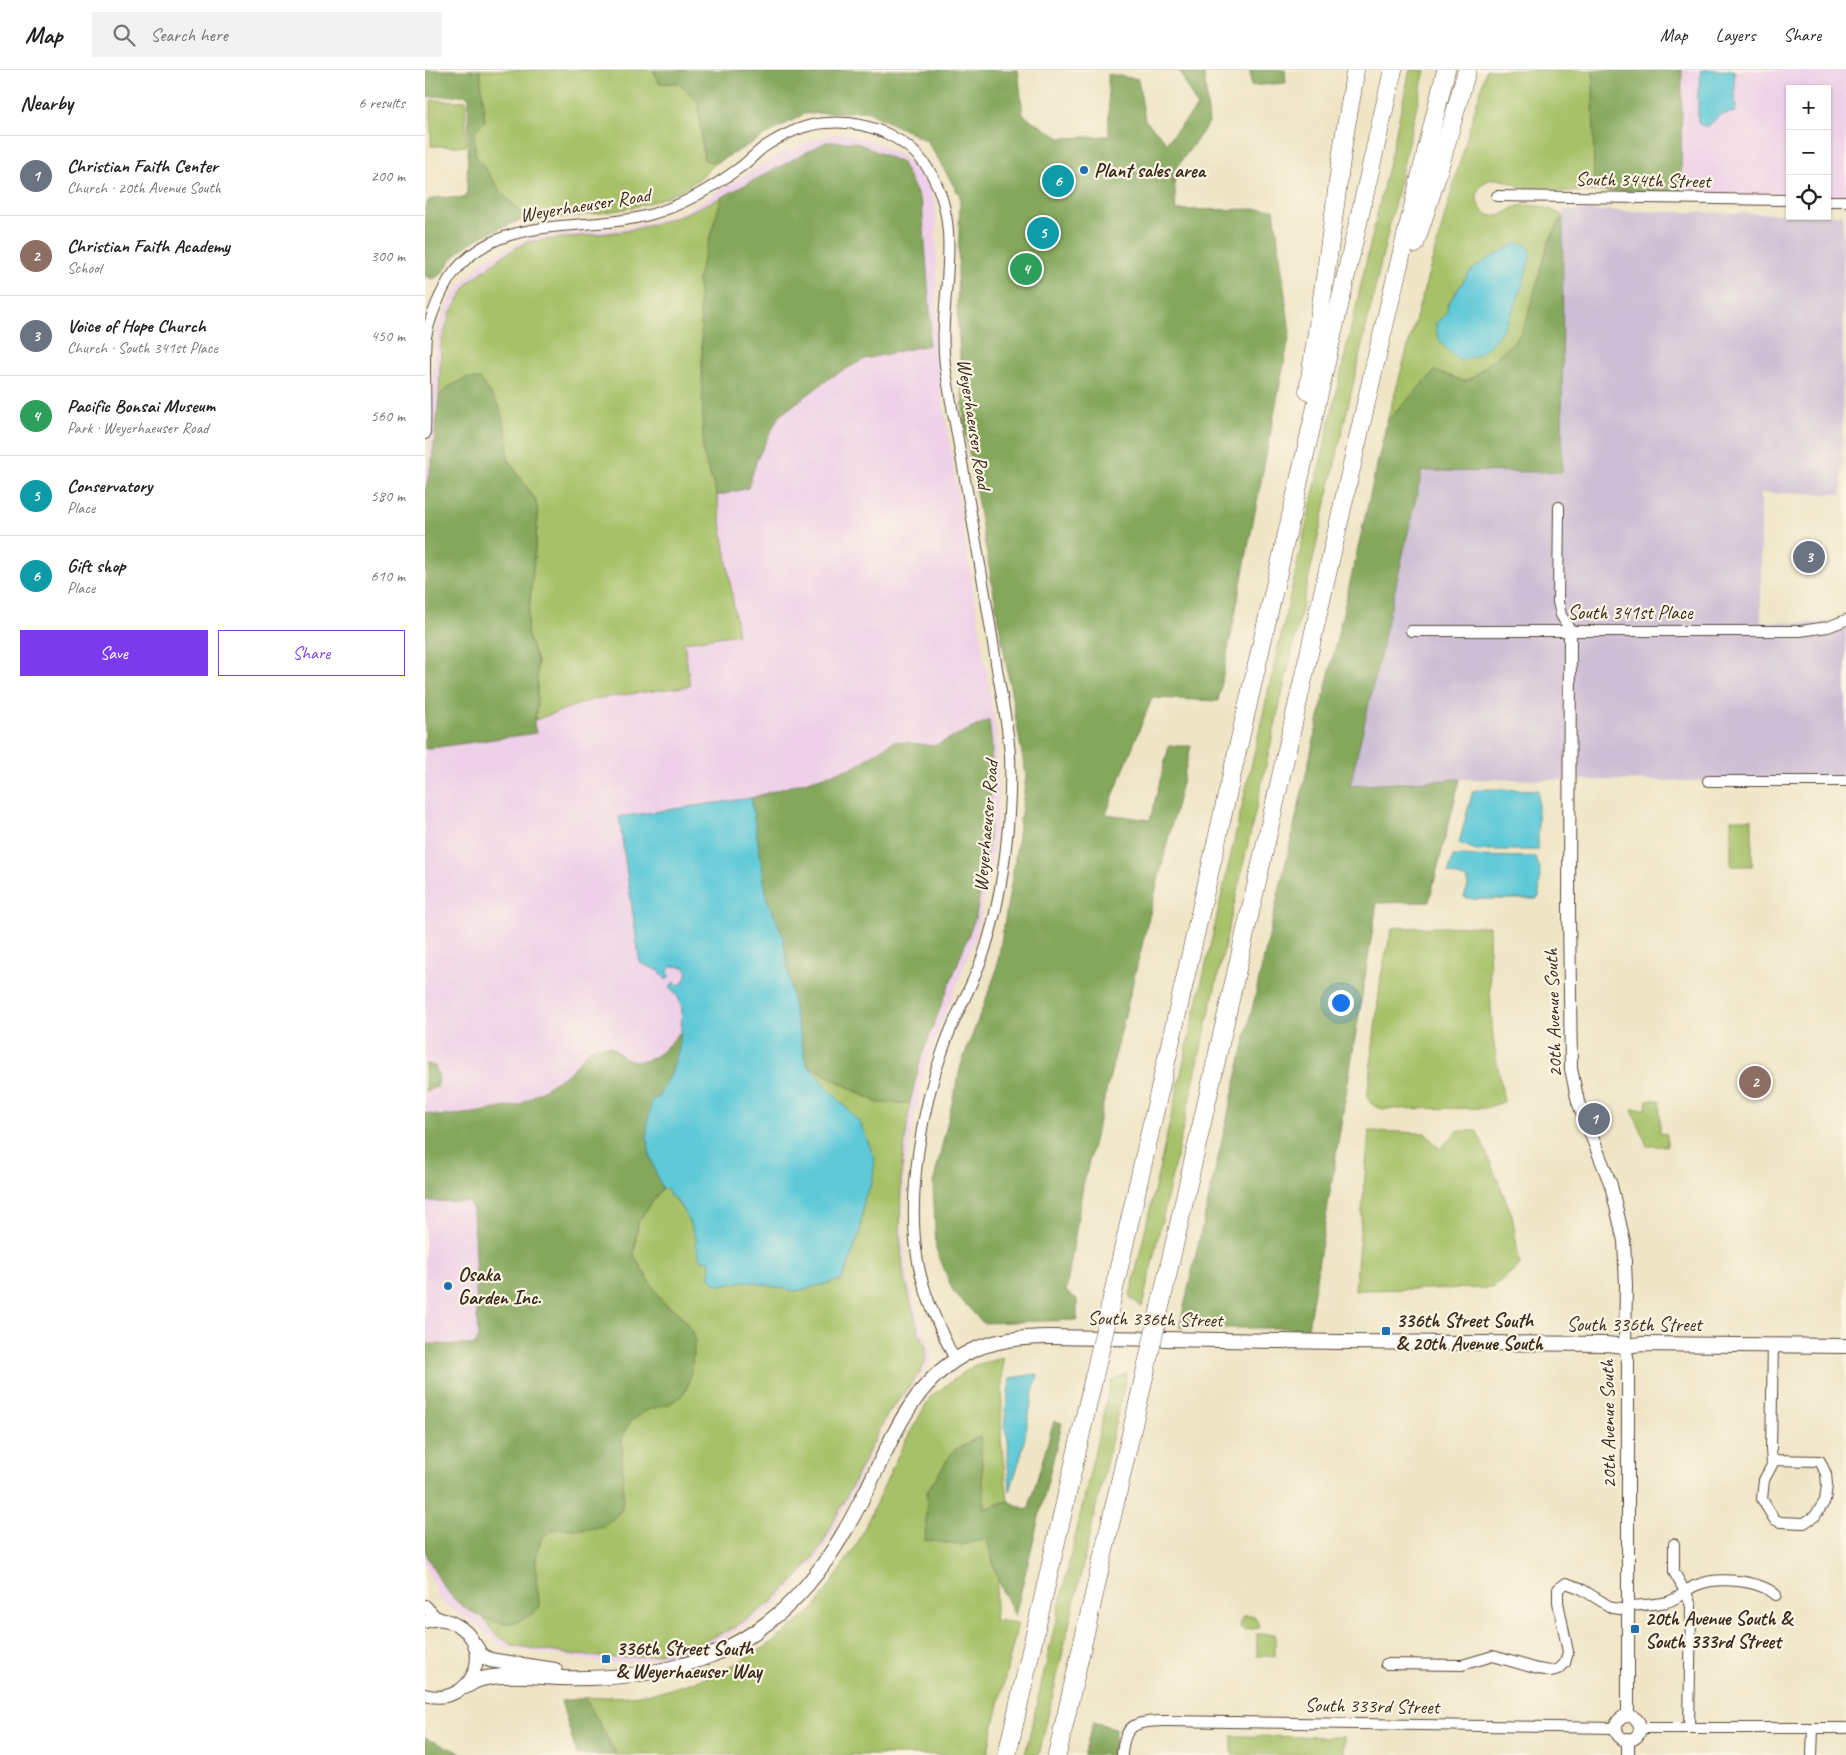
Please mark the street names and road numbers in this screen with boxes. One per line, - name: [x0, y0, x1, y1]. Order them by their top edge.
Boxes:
- street label: South 344th Street: [1575, 166, 1713, 194]
- street label: Weyerhaeuser Road: [518, 182, 655, 228]
- street label: Weyerhaeuser Road: [951, 357, 997, 494]
- street label: South 341st Place: [1568, 600, 1694, 625]
- street label: Weyerhaeuser Road: [968, 756, 1004, 893]
- street label: 20th Avenue South: [1538, 947, 1568, 1078]
- street label: South 336th Street: [1087, 1305, 1225, 1333]
- street label: South 336th Street: [1566, 1312, 1704, 1337]
- street label: 20th Avenue South: [1594, 1358, 1622, 1489]
- street label: South 333rd Street: [1304, 1692, 1442, 1720]

